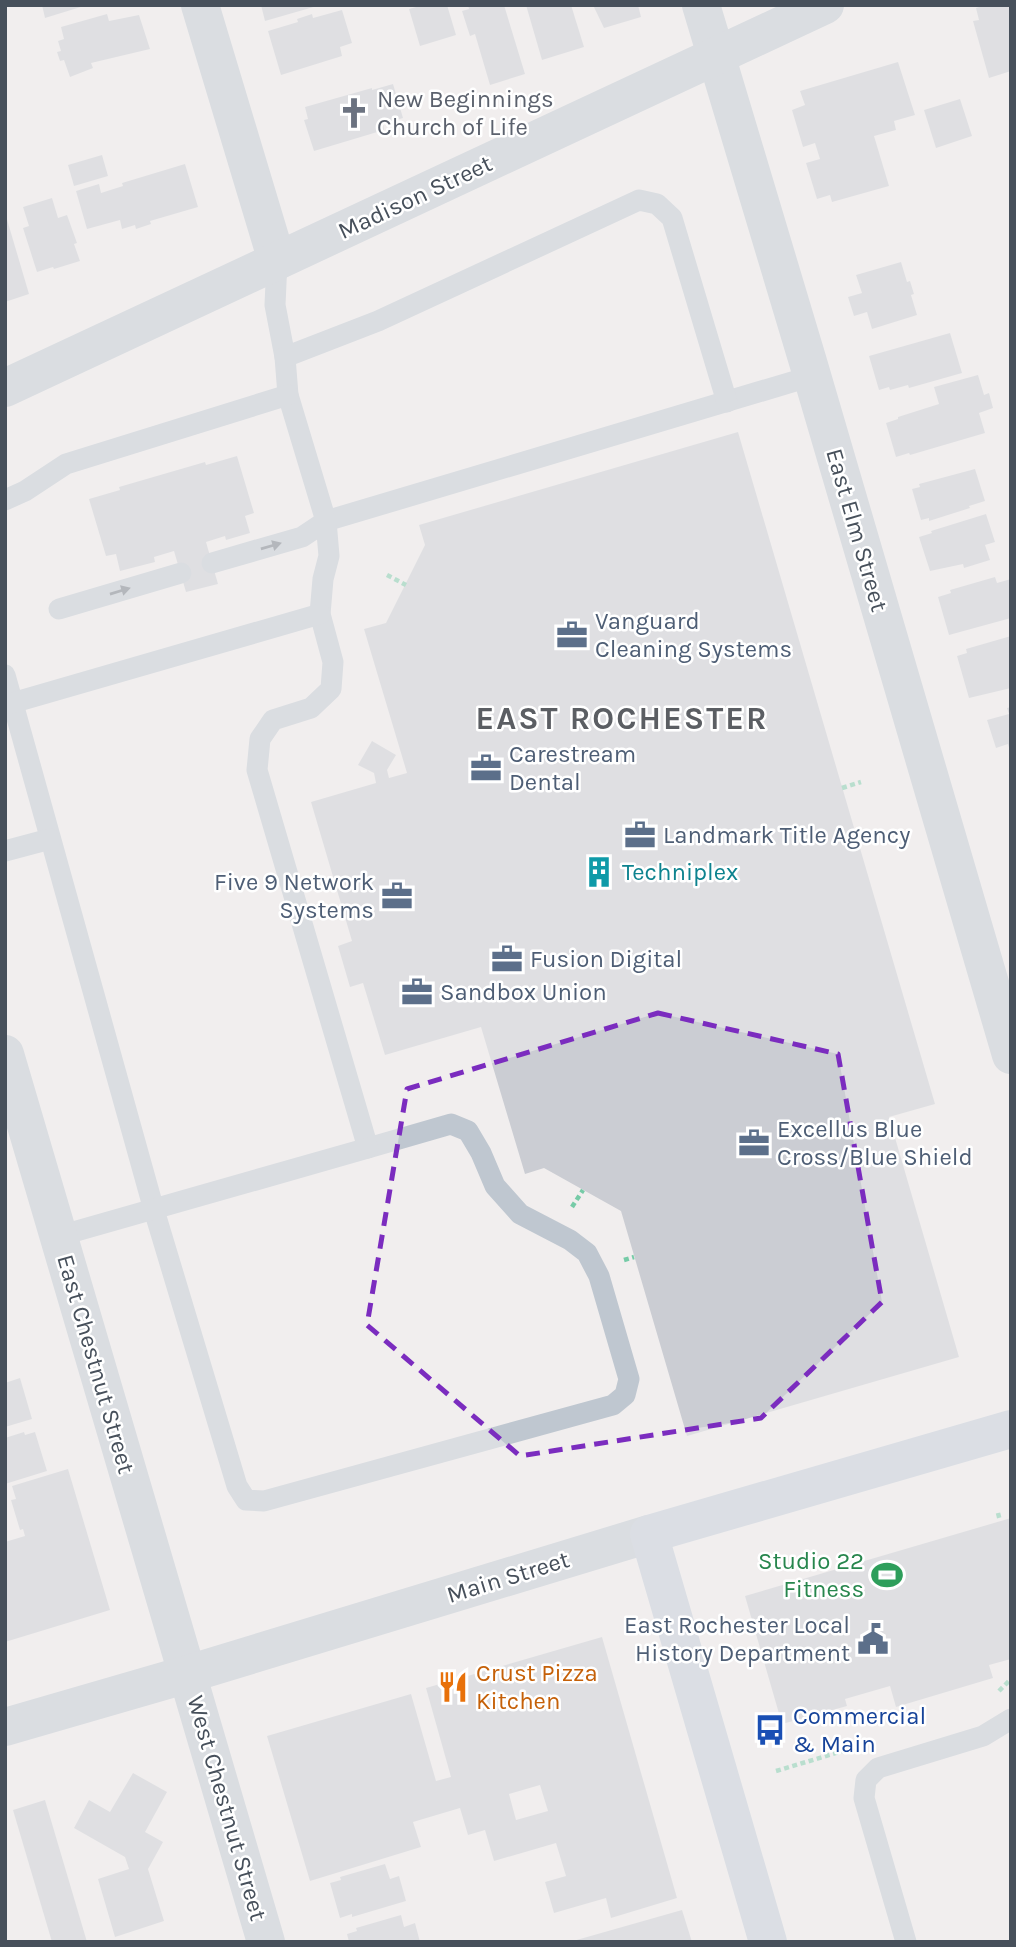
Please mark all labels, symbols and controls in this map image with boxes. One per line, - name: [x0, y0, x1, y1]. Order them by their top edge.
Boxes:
- place label: New Beginnings Church of Life: [377, 85, 554, 141]
- church icon: New Beginnings Church of Life: [337, 96, 371, 130]
- street label: Madison Street: [334, 149, 496, 245]
- street label: East Elm Street: [820, 445, 894, 615]
- one-way arrow: [261, 541, 282, 551]
- one-way arrow: [109, 585, 131, 596]
- place label: Vanguard Cleaning Systems: [595, 607, 792, 663]
- office icon: Vanguard Cleaning Systems: [555, 618, 589, 652]
- district label: EAST ROCHESTER: [475, 700, 769, 737]
- place label: Carestream Dental: [509, 740, 636, 796]
- office icon: Carestream Dental: [469, 751, 503, 785]
- office icon: Landmark Title Agency: [623, 818, 657, 852]
- place label: Landmark Title Agency: [663, 821, 910, 849]
- building icon: Techniplex: [582, 855, 616, 889]
- place label: Techniplex: [622, 858, 738, 886]
- place label: Five 9 Network Systems: [214, 868, 374, 924]
- office icon: Five 9 Network Systems: [380, 879, 414, 913]
- office icon: Fusion Digital: [490, 942, 524, 976]
- place label: Fusion Digital: [530, 945, 682, 973]
- office icon: Sandbox Union: [400, 975, 434, 1009]
- place label: Sandbox Union: [440, 978, 607, 1006]
- place label: Excellus Blue Cross/Blue Shield: [777, 1115, 973, 1171]
- office icon: Excellus Blue Cross/Blue Shield: [737, 1126, 771, 1160]
- street label: East Chestnut Street: [51, 1251, 141, 1477]
- street label: Main Street: [443, 1545, 573, 1609]
- place label: Studio 22 Fitness: [758, 1547, 864, 1603]
- sports icon: Studio 22 Fitness: [870, 1558, 904, 1592]
- place label: East Rochester Local History Department: [624, 1611, 850, 1667]
- public building icon: East Rochester Local History Department: [856, 1622, 890, 1656]
- place label: Crust Pizza Kitchen: [476, 1659, 598, 1715]
- restaurant icon: Crust Pizza Kitchen: [436, 1670, 470, 1704]
- street label: West Chestnut Street: [181, 1692, 273, 1924]
- place label: Commercial & Main: [793, 1702, 926, 1758]
- bus stop icon: Commercial & Main: [753, 1713, 787, 1747]

